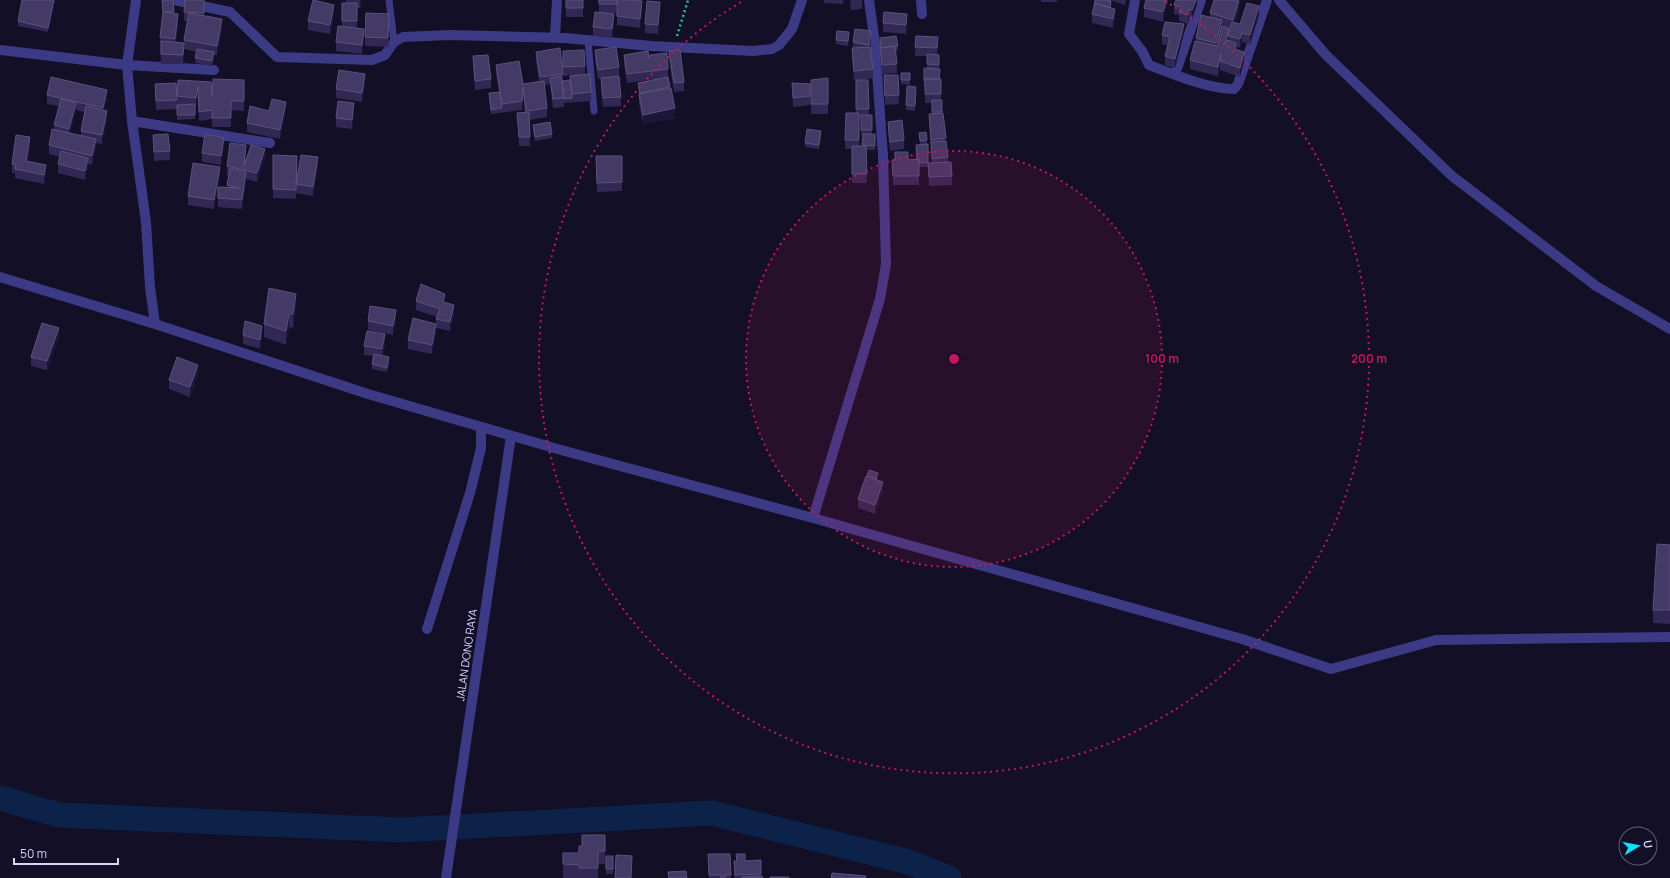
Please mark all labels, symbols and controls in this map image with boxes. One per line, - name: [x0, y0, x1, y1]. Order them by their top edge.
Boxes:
- text: 100 m: [1145, 350, 1179, 367]
- text: 200 m: [1351, 350, 1387, 367]
- centre of rings: [947, 352, 961, 366]
- street label: JALAN DONO RAYA: [452, 608, 480, 702]
- north arrow: [1618, 826, 1658, 866]
- text: U: [1640, 839, 1656, 849]
- scale bar: [14, 840, 118, 866]
- text: 50 m: [20, 845, 47, 862]

